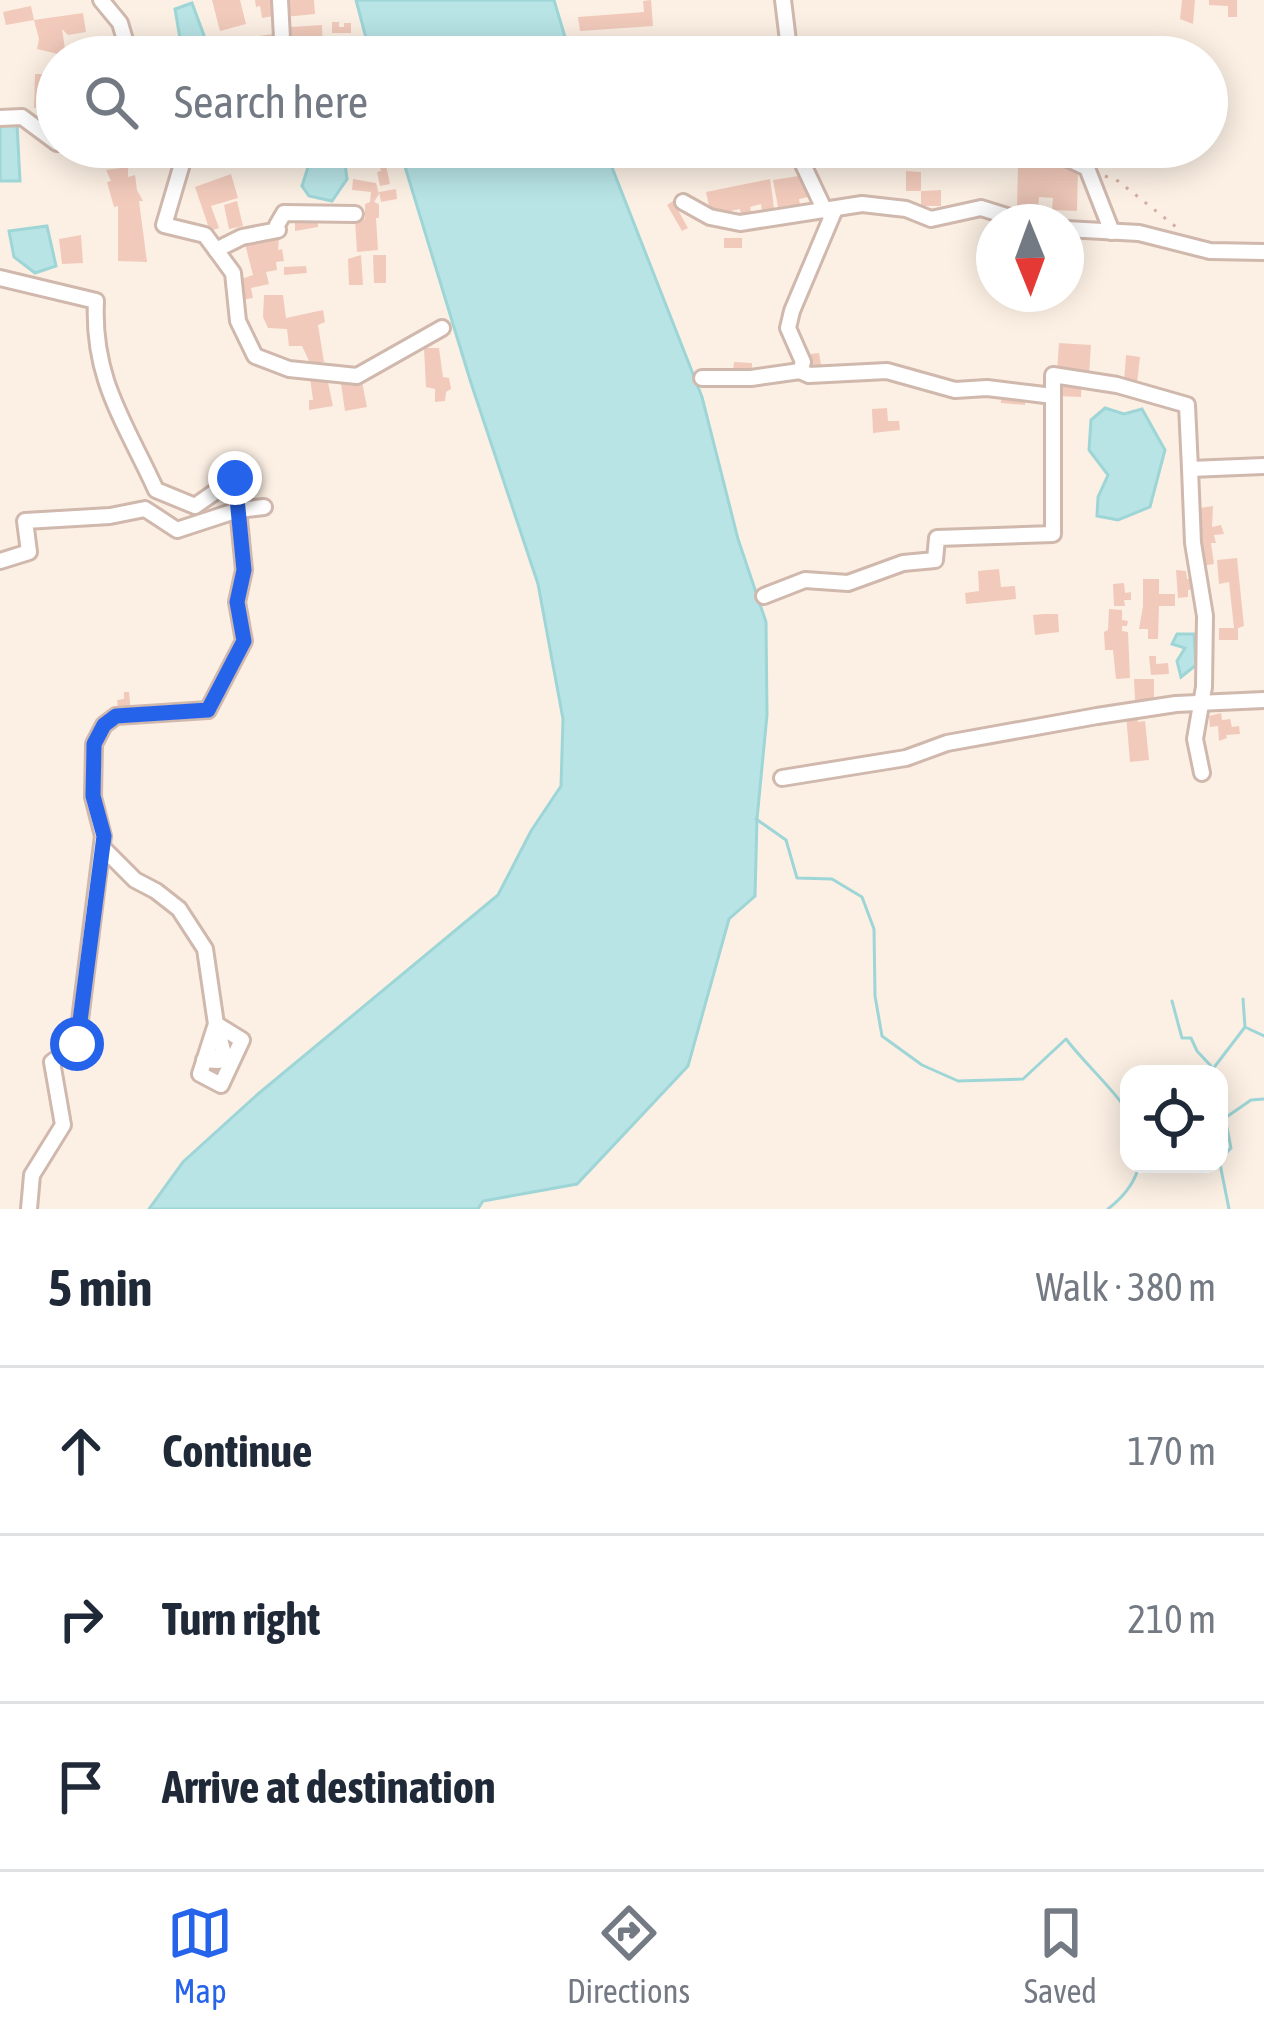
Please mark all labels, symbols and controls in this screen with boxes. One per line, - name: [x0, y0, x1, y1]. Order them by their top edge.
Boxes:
- search box: [36, 36, 1228, 168]
- icon: search: [78, 69, 144, 135]
- text: Search here: [174, 76, 368, 128]
- north arrow: [976, 204, 1084, 312]
- route end: [208, 451, 262, 505]
- route start: [50, 1017, 104, 1071]
- map controls: [1120, 1065, 1228, 1173]
- button: locate: [1120, 1065, 1228, 1173]
- text: 5 min: [48, 1258, 152, 1317]
- text: Walk · 380 m: [1036, 1265, 1216, 1309]
- icon: ahead: [48, 1418, 114, 1484]
- text: Continue: [162, 1425, 313, 1477]
- text: 170 m: [1128, 1429, 1216, 1473]
- icon: right: [48, 1586, 114, 1652]
- text: Turn right: [162, 1593, 320, 1645]
- text: 210 m: [1128, 1597, 1216, 1641]
- icon: arrive: [48, 1754, 114, 1820]
- text: Arrive at destination: [162, 1761, 496, 1813]
- tab: Map: [167, 1900, 233, 2010]
- tab: Directions: [567, 1900, 690, 2010]
- tab: Saved: [1024, 1900, 1097, 2010]

